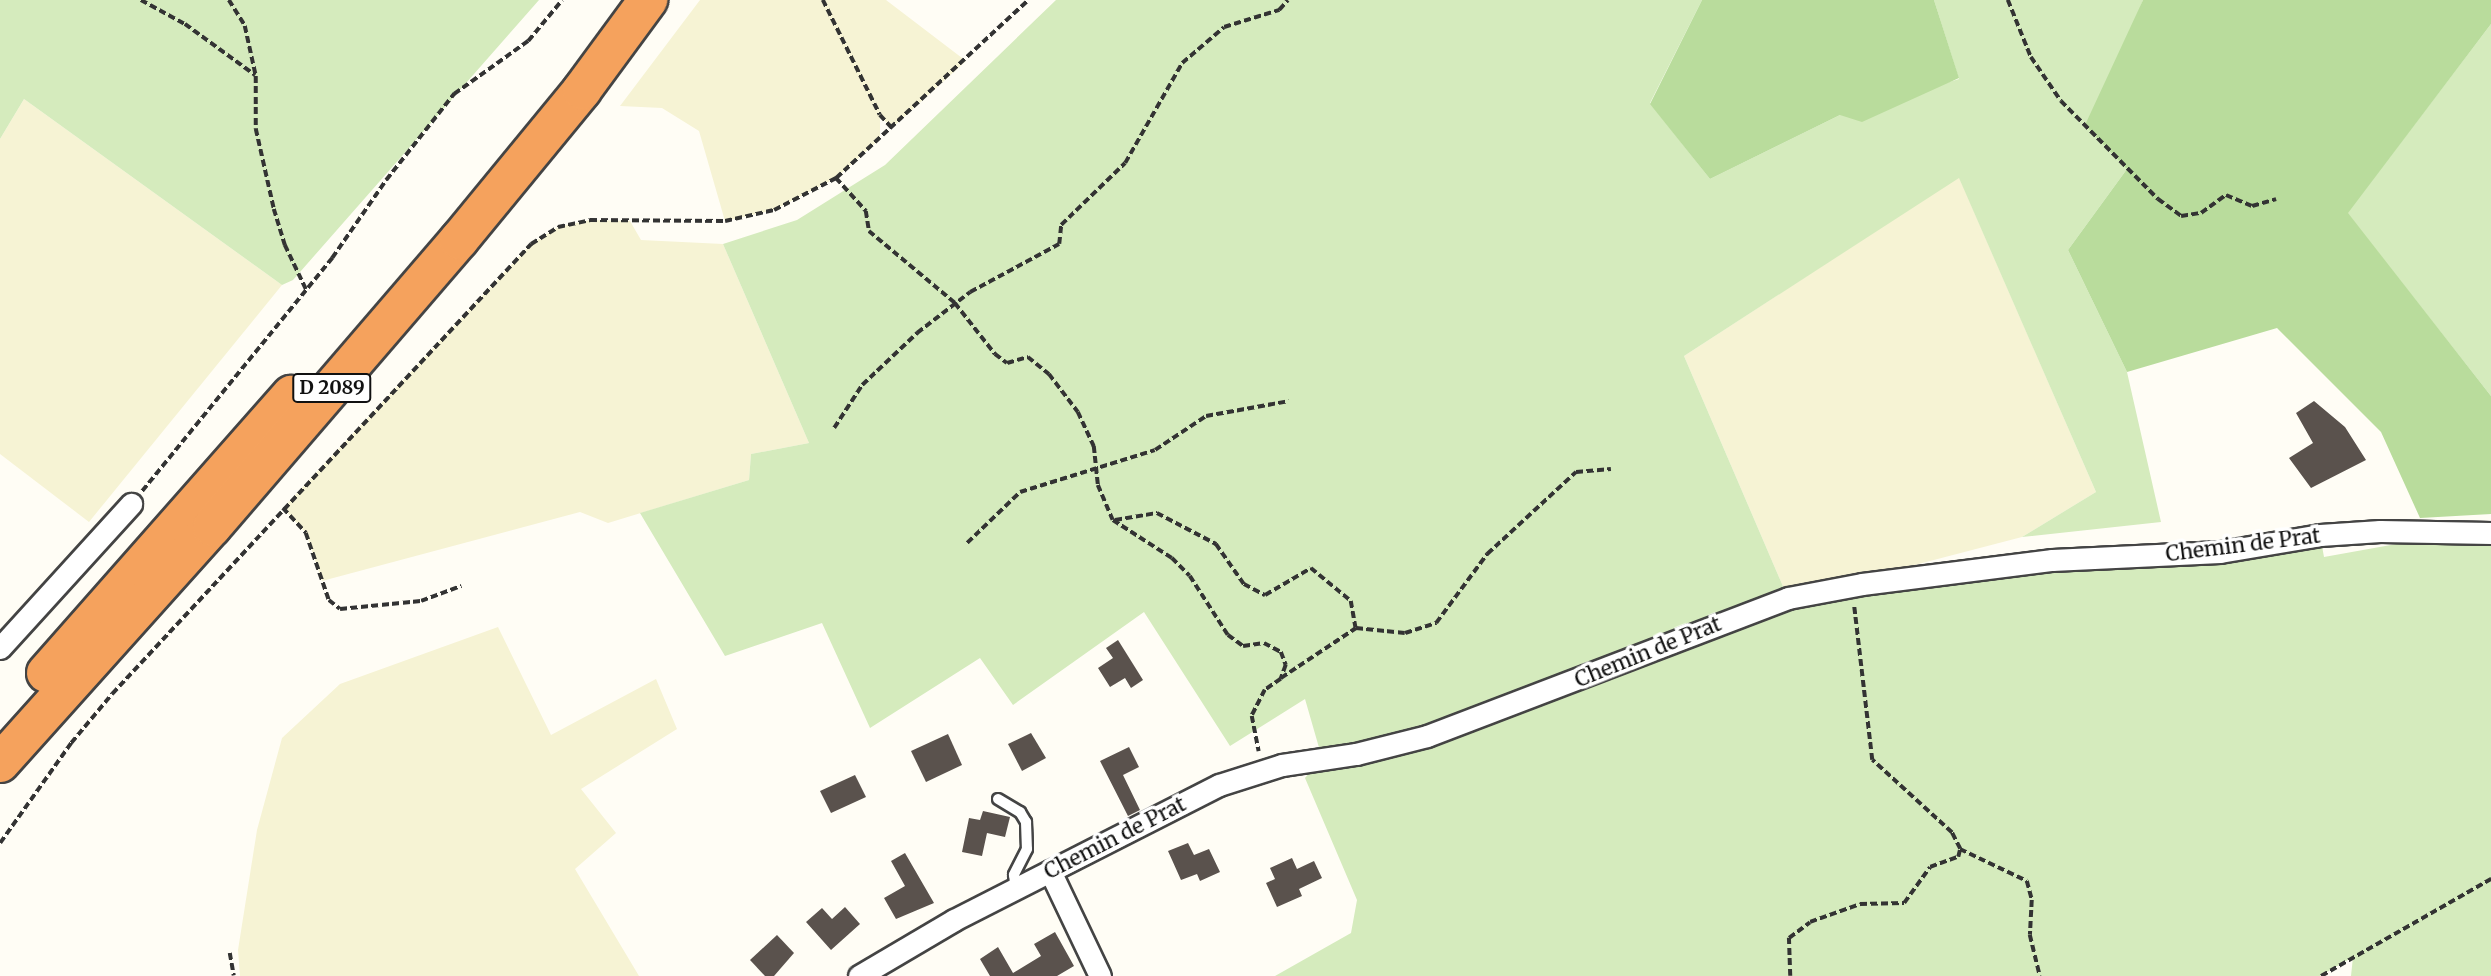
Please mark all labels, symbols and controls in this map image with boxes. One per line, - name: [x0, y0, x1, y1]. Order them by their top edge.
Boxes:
- road number: D 2089: [292, 372, 372, 404]
- street label: Chemin de Prat: [2164, 523, 2322, 567]
- street label: Chemin de Prat: [1571, 611, 1725, 693]
- street label: Chemin de Prat: [1040, 791, 1190, 885]

